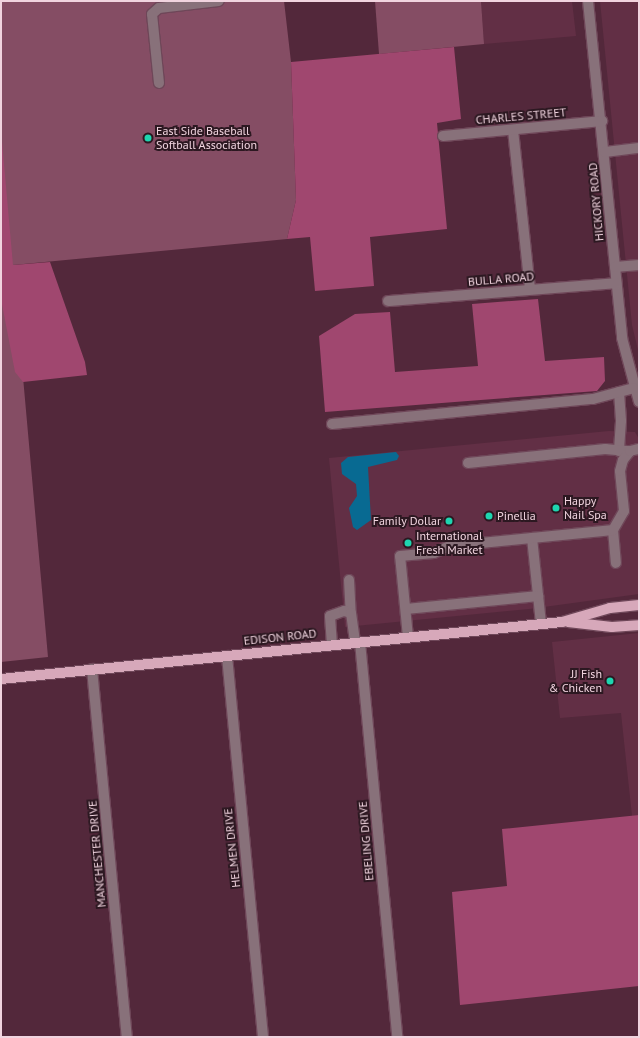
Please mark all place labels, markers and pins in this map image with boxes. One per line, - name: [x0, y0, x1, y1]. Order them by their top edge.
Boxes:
- place label: East Side Baseball Softball Association: [156, 124, 257, 152]
- marker: East Side Baseball Softball Association: [143, 133, 153, 143]
- place label: Happy Nail Spa: [564, 494, 607, 522]
- marker: Happy Nail Spa: [551, 503, 561, 513]
- place label: Pinellia: [497, 509, 536, 523]
- marker: Pinellia: [484, 511, 494, 521]
- place label: Family Dollar: [372, 514, 441, 528]
- marker: Family Dollar: [444, 516, 454, 526]
- place label: International Fresh Market: [416, 529, 482, 557]
- marker: International Fresh Market: [403, 538, 413, 548]
- place label: JJ Fish & Chicken: [549, 667, 602, 695]
- marker: JJ Fish & Chicken: [605, 676, 615, 686]

